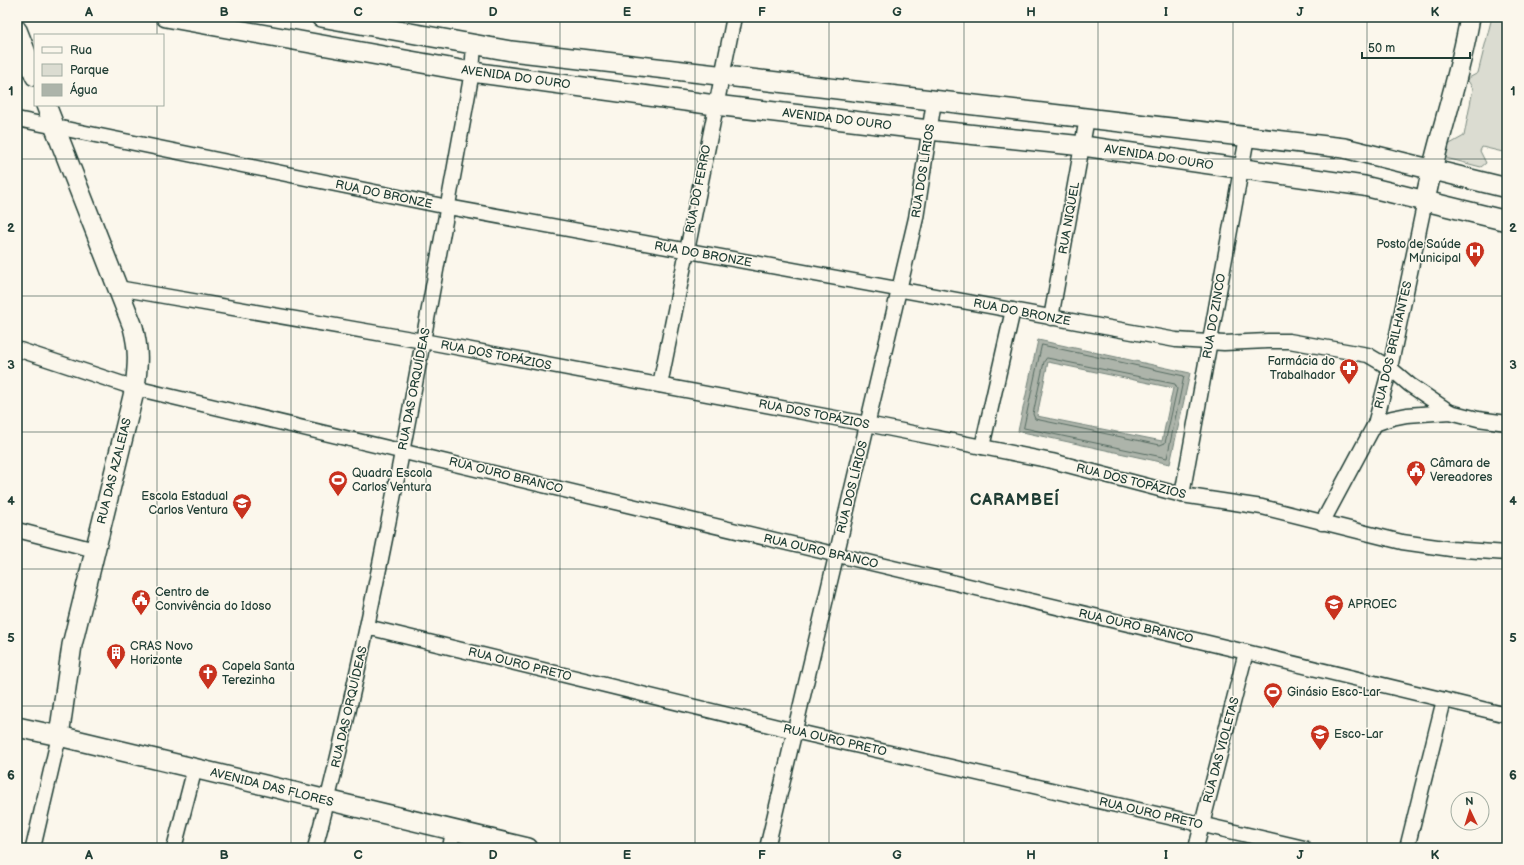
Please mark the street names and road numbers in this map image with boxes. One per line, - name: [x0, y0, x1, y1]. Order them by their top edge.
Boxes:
- street label: AVENIDA DO OURO: [460, 62, 571, 93]
- street label: AVENIDA DO OURO: [781, 105, 892, 134]
- street label: RUA DOS LÍRIOS: [907, 123, 938, 219]
- street label: AVENIDA DO OURO: [1103, 141, 1214, 174]
- street label: RUA DO FERRO: [683, 144, 714, 235]
- street label: RUA DO BRONZE: [334, 177, 434, 212]
- street label: RUA NIQUEL: [1056, 181, 1083, 255]
- street label: RUA DO BRONZE: [653, 239, 753, 270]
- street label: RUA DO ZINCO: [1200, 272, 1229, 360]
- street label: RUA DOS BRILHANTES: [1371, 280, 1415, 410]
- street label: RUA DO BRONZE: [972, 296, 1072, 329]
- street label: RUA DAS ORQUÍDEAS: [393, 326, 434, 452]
- street label: RUA DOS TOPÁZIOS: [439, 335, 553, 374]
- street label: RUA DOS TOPÁZIOS: [757, 394, 871, 433]
- street label: RUA DAS AZALEIAS: [94, 416, 135, 526]
- street label: RUA DOS LÍRIOS: [832, 439, 871, 535]
- street label: RUA OURO BRANCO: [447, 454, 565, 497]
- street label: RUA DOS TOPÁZIOS: [1074, 459, 1188, 502]
- street label: RUA OURO BRANCO: [762, 531, 880, 572]
- street label: RUA OURO BRANCO: [1077, 606, 1195, 647]
- street label: RUA DAS ORQUÍDEAS: [326, 644, 371, 769]
- street label: RUA OURO PRETO: [467, 644, 573, 685]
- street label: RUA DAS VIOLETAS: [1200, 695, 1243, 805]
- street label: RUA OURO PRETO: [782, 721, 888, 760]
- street label: AVENIDA DAS FLORES: [209, 765, 335, 810]
- street label: RUA OURO PRETO: [1098, 794, 1204, 833]

